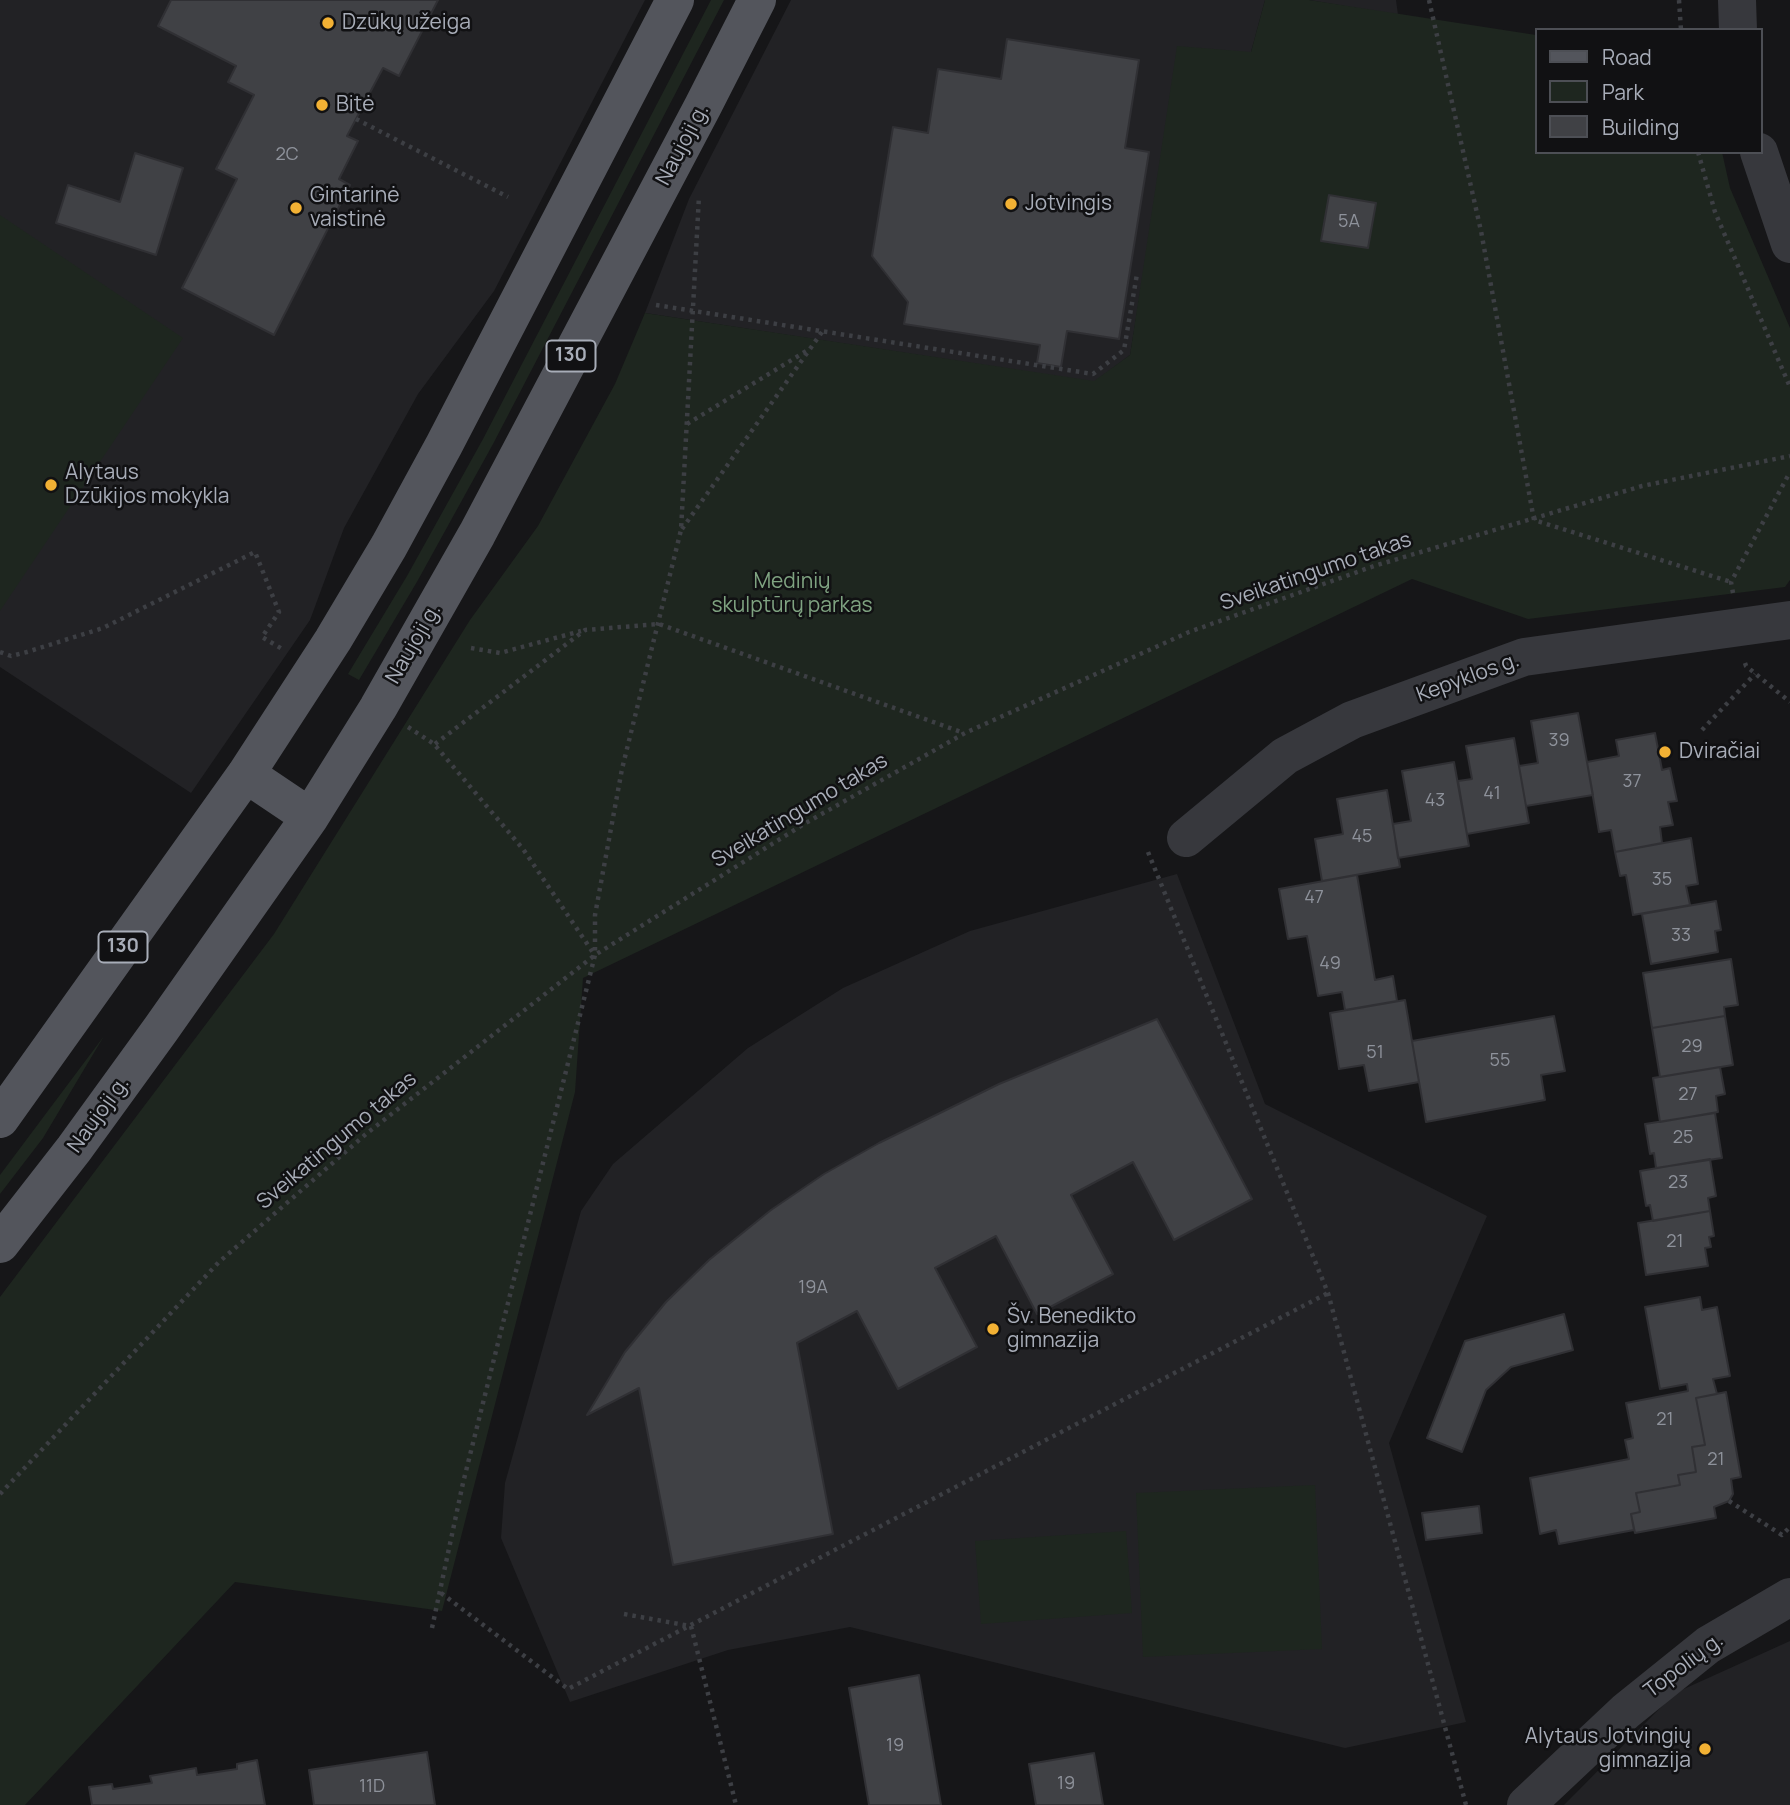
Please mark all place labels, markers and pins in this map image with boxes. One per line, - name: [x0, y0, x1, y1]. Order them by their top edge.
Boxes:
- place label: Dzūkų užeiga: [342, 10, 471, 36]
- marker: Dzūkų užeiga: [320, 15, 336, 31]
- place label: Bitė: [336, 92, 374, 118]
- marker: Bitė: [314, 97, 330, 113]
- place label: Gintarinė vaistinė: [310, 183, 399, 233]
- place label: Jotvingis: [1025, 191, 1112, 217]
- marker: Jotvingis: [1003, 196, 1019, 212]
- marker: Gintarinė vaistinė: [288, 200, 304, 216]
- place label: Alytaus Dzūkijos mokykla: [65, 460, 229, 510]
- marker: Alytaus Dzūkijos mokykla: [43, 477, 59, 493]
- place label: Dviračiai: [1679, 739, 1760, 765]
- marker: Dviračiai: [1657, 744, 1673, 760]
- place label: Šv. Benedikto gimnazija: [1007, 1304, 1136, 1354]
- marker: Šv. Benedikto gimnazija: [985, 1321, 1001, 1337]
- place label: Alytaus Jotvingių gimnazija: [1525, 1724, 1691, 1774]
- marker: Alytaus Jotvingių gimnazija: [1697, 1741, 1713, 1757]

